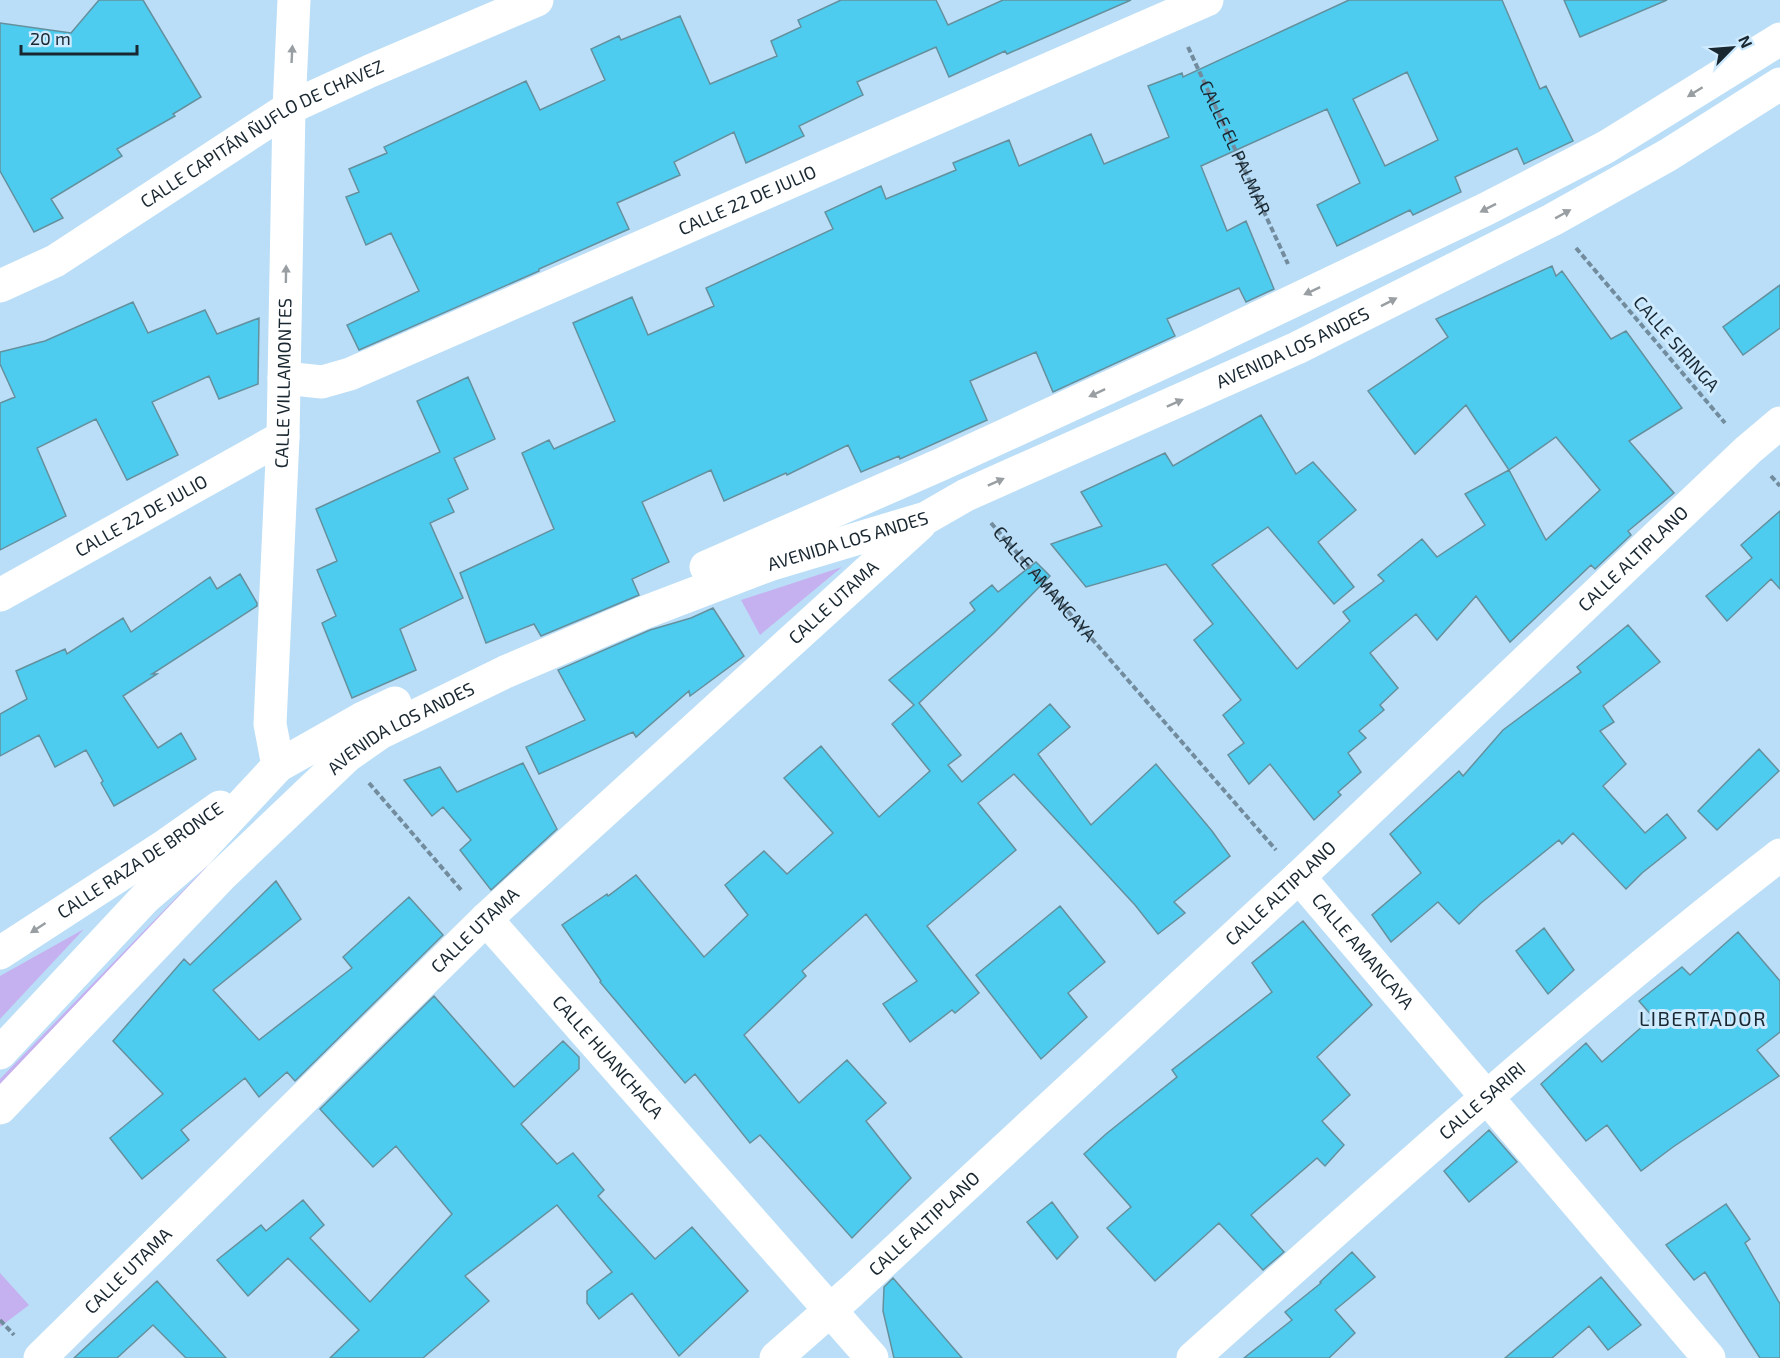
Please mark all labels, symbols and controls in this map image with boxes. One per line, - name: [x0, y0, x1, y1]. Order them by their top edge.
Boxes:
- scale bar: [21, 18, 136, 56]
- north arrow: [1702, 18, 1762, 78]
- text: 20 m: [30, 27, 71, 49]
- text: N: [1735, 32, 1757, 51]
- one-way arrow: [287, 45, 296, 64]
- street label: CALLE CAPITÁN ÑUFLO DE CHAVEZ: [136, 55, 387, 212]
- street label: CALLE EL PALMAR: [1195, 77, 1276, 218]
- one-way arrow: [1687, 87, 1703, 98]
- street label: CALLE 22 DE JULIO: [675, 160, 819, 239]
- one-way arrow: [1479, 203, 1496, 213]
- one-way arrow: [1555, 209, 1572, 219]
- one-way arrow: [281, 264, 291, 283]
- one-way arrow: [1303, 287, 1320, 296]
- street label: CALLE SIRINGA: [1629, 291, 1725, 396]
- one-way arrow: [1381, 297, 1398, 307]
- street label: CALLE VILLAMONTES: [270, 298, 296, 469]
- street label: AVENIDA LOS ANDES: [1213, 302, 1372, 392]
- one-way arrow: [1089, 388, 1106, 397]
- one-way arrow: [1166, 398, 1183, 407]
- street label: CALLE 22 DE JULIO: [71, 469, 211, 561]
- one-way arrow: [988, 477, 1006, 487]
- street label: CALLE ALTIPLANO: [1573, 501, 1692, 616]
- street label: AVENIDA LOS ANDES: [765, 506, 931, 575]
- street label: CALLE AMANCAYA: [989, 521, 1102, 646]
- street label: CALLE UTAMA: [784, 555, 883, 648]
- street label: AVENIDA LOS ANDES: [322, 677, 478, 779]
- street label: CALLE RAZA DE BRONCE: [53, 796, 227, 923]
- street label: CALLE ALTIPLANO: [1220, 836, 1340, 950]
- street label: CALLE UTAMA: [426, 882, 524, 977]
- street label: CALLE AMANCAYA: [1308, 888, 1419, 1014]
- one-way arrow: [30, 922, 46, 933]
- street label: CALLE HUANCHACA: [548, 990, 669, 1123]
- district label: LIBERTADOR: [1639, 1006, 1767, 1030]
- street label: CALLE SARIRI: [1434, 1057, 1529, 1144]
- street label: CALLE ALTIPLANO: [864, 1166, 984, 1280]
- street label: CALLE UTAMA: [79, 1222, 176, 1318]

